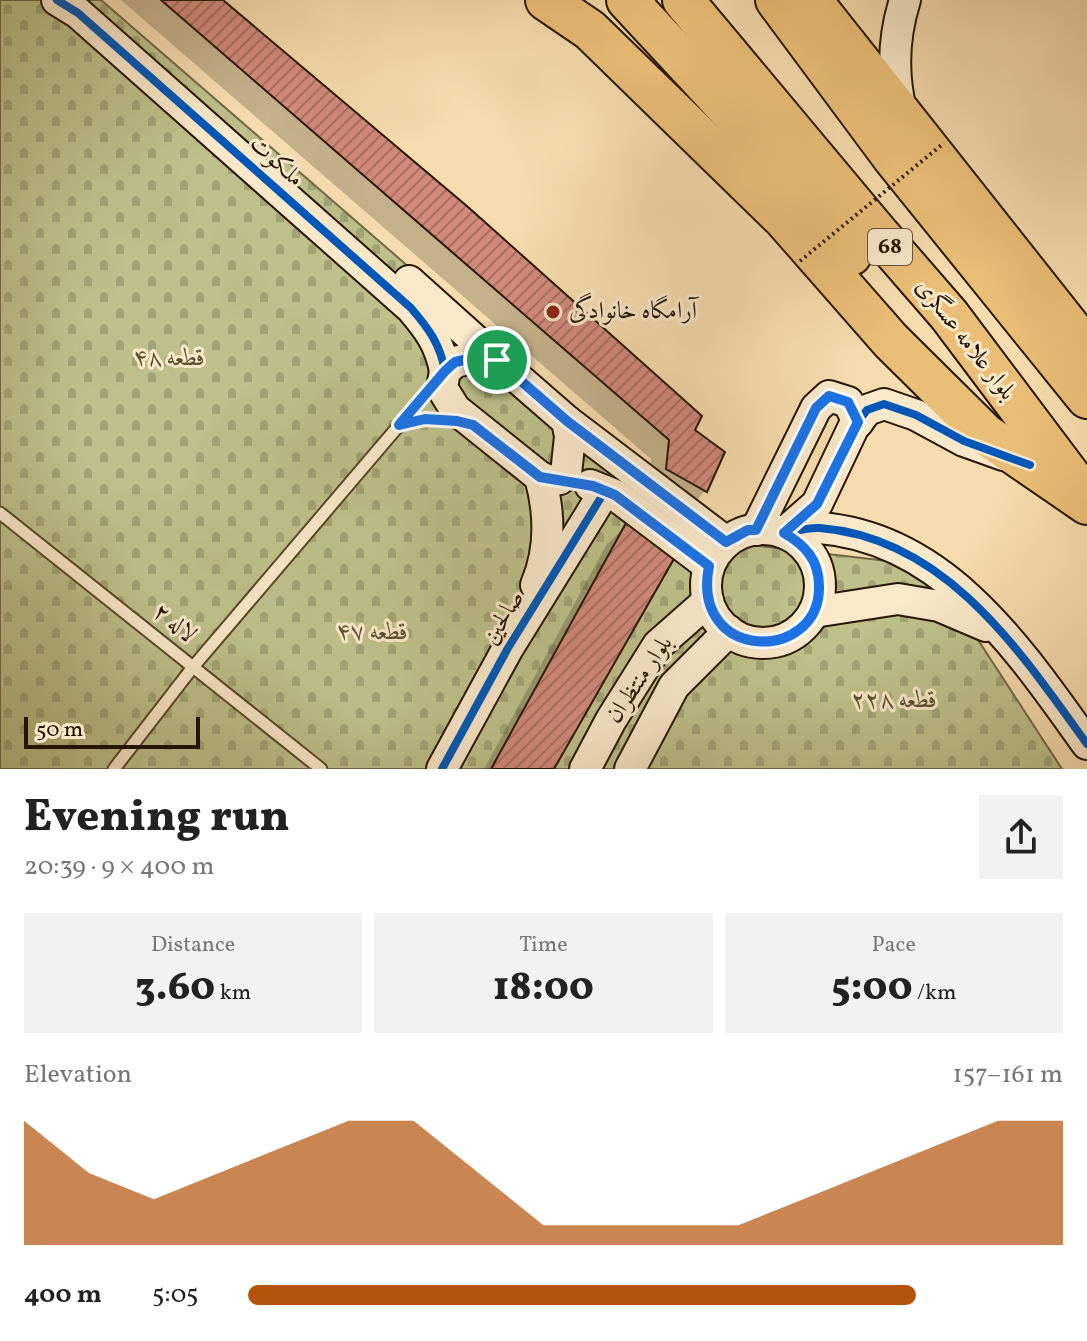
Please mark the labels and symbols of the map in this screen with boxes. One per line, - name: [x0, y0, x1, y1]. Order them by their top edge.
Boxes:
- street label: ملکوت: [241, 128, 311, 196]
- road number: 68: [868, 229, 912, 265]
- street label: بلوار علامه عسگری: [907, 272, 1023, 408]
- place label: آرامگاه خانوادگی: [569, 292, 700, 329]
- marker: آرامگاه خانوادگی: [544, 303, 562, 321]
- pin: [463, 326, 531, 394]
- park label: قطعه ۴۸: [135, 342, 205, 376]
- street label: صالحین: [475, 584, 533, 652]
- street label: لاله ۲: [145, 596, 203, 652]
- park label: قطعه ۴۷: [338, 616, 408, 650]
- street label: بلوار منتظران: [598, 629, 682, 731]
- park label: قطعه ۲۲۸: [853, 684, 937, 718]
- scale bar: [24, 713, 200, 749]

